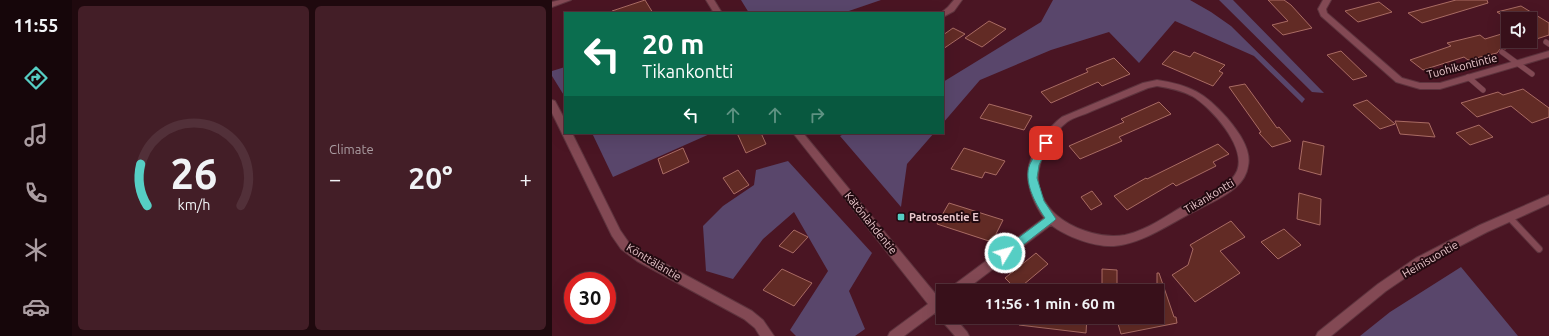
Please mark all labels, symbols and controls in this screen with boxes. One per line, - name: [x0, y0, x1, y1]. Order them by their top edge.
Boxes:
- map controls: [1501, 12, 1537, 48]
- button: sound: [1501, 12, 1537, 48]
- text: 11:55: [13, 15, 59, 35]
- icon: left: [576, 28, 628, 80]
- text: 20 m: [642, 28, 704, 59]
- street label: Tuohikontintie: [1426, 51, 1498, 81]
- text: Tikankontti: [642, 61, 733, 81]
- icon: directions: [22, 64, 50, 92]
- icon: left: [680, 104, 702, 126]
- icon: ahead: [722, 104, 744, 126]
- icon: ahead: [764, 104, 786, 126]
- icon: right: [806, 104, 828, 126]
- icon: music: [22, 121, 50, 149]
- pin: [1029, 126, 1063, 160]
- icon: arrive: [1035, 132, 1057, 154]
- text: Climate: [329, 142, 374, 156]
- text: 26: [170, 150, 217, 197]
- text: 20°: [408, 161, 453, 195]
- text: −: [329, 166, 341, 191]
- text: +: [520, 166, 532, 191]
- street label: Tikankontti: [1182, 176, 1236, 216]
- icon: phone: [22, 179, 50, 207]
- street label: Kätönlahdentie: [842, 190, 900, 256]
- text: km/h: [177, 197, 210, 213]
- place label: Patrosentie E: [909, 211, 979, 223]
- marker: Patrosentie E: [896, 212, 906, 222]
- position arrow: [984, 232, 1026, 274]
- icon: climate: [22, 236, 50, 264]
- street label: Heinisuontie: [1400, 238, 1460, 280]
- street label: Könttäläntie: [625, 241, 683, 283]
- speed limit sign: 30: [564, 272, 616, 324]
- icon: car: [22, 293, 50, 321]
- text: 11:56 · 1 min · 60 m: [985, 295, 1115, 312]

